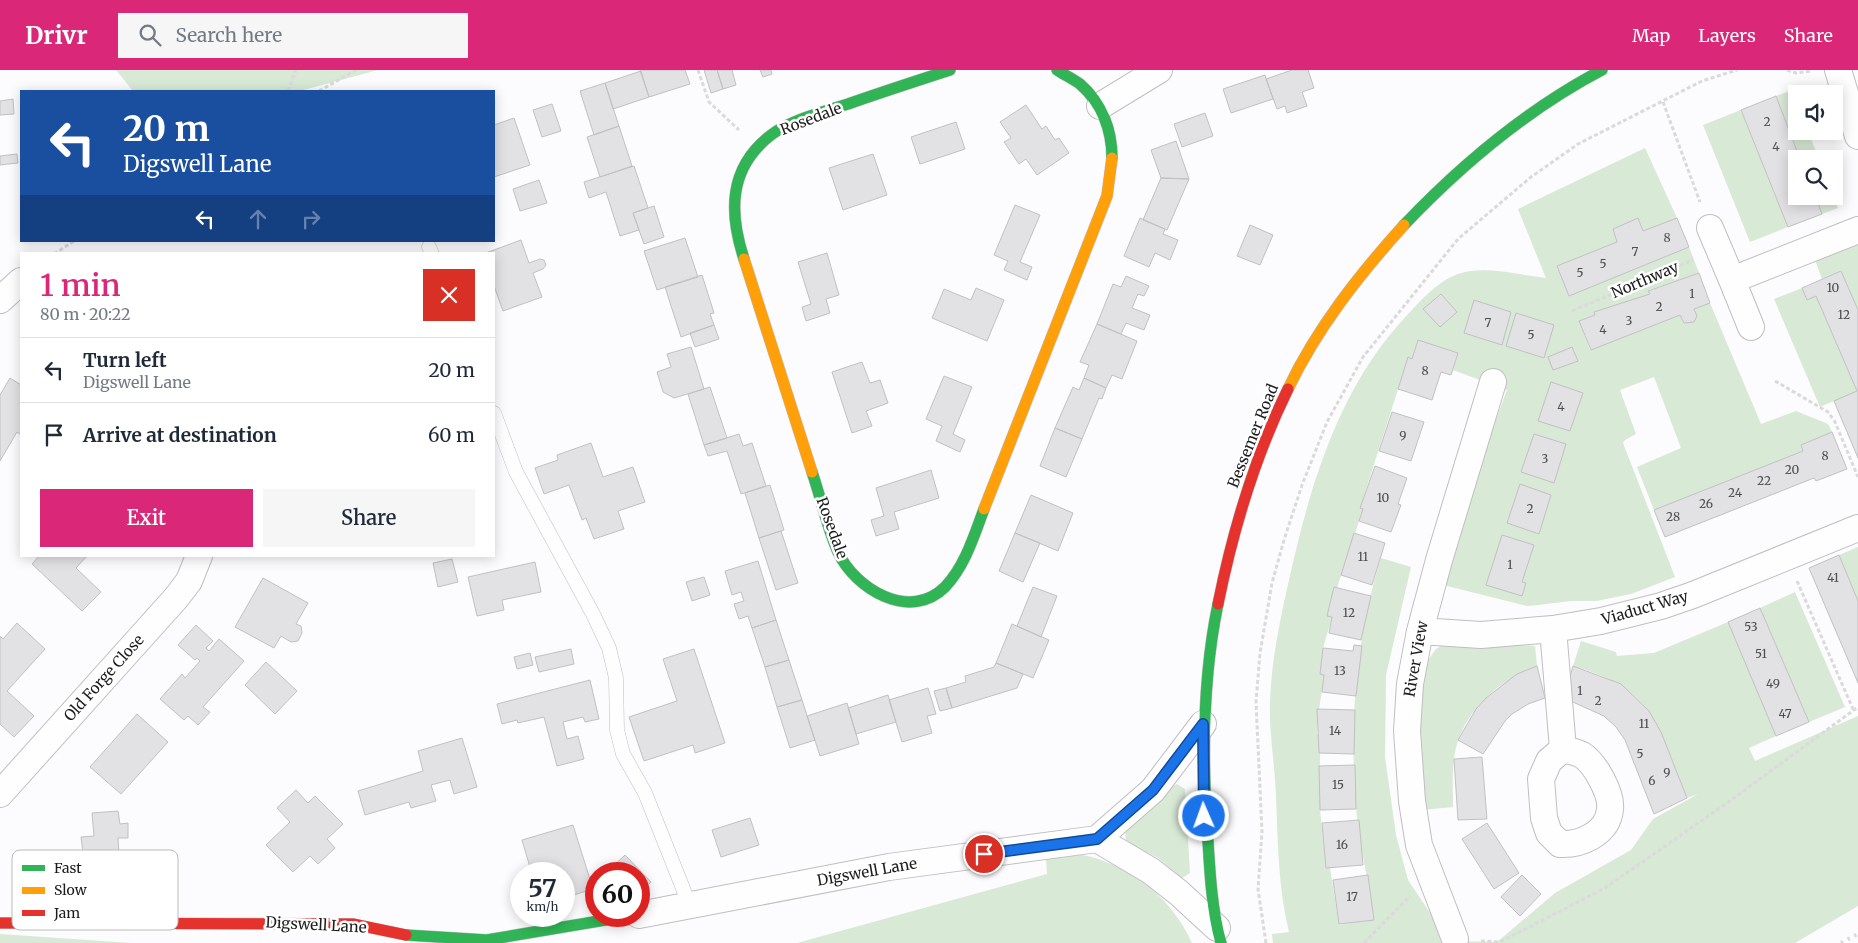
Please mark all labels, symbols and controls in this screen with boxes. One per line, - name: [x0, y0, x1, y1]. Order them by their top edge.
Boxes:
- search box: [118, 13, 468, 58]
- text: Drivr: [25, 20, 88, 51]
- icon: search: [136, 21, 164, 49]
- text: Search here: [176, 23, 282, 47]
- text: Map: [1632, 24, 1670, 47]
- text: Layers: [1698, 24, 1756, 47]
- text: Share: [1784, 24, 1833, 47]
- map controls: [1788, 85, 1843, 205]
- button: sound: [1788, 85, 1843, 140]
- street label: Rosedale: [777, 98, 844, 139]
- text: 20 m: [123, 107, 210, 151]
- icon: left: [40, 110, 105, 175]
- house number: 2: [1763, 114, 1771, 129]
- house number: 4: [1772, 139, 1780, 154]
- text: Digswell Lane: [123, 150, 271, 178]
- button: search: [1788, 150, 1843, 205]
- icon: left: [191, 205, 219, 233]
- icon: ahead: [244, 205, 272, 233]
- icon: right: [297, 205, 325, 233]
- house number: 8: [1663, 230, 1671, 245]
- house number: 7: [1632, 244, 1639, 259]
- house number: 5: [1599, 256, 1607, 271]
- street label: Northway: [1608, 257, 1682, 302]
- house number: 5: [1576, 265, 1584, 280]
- text: 1 min: [40, 266, 121, 304]
- button: close: [423, 269, 475, 321]
- house number: 10: [1827, 280, 1840, 295]
- house number: 1: [1689, 286, 1695, 301]
- house number: 2: [1655, 299, 1663, 314]
- text: 80 m · 20:22: [40, 304, 130, 324]
- house number: 12: [1838, 307, 1850, 322]
- house number: 3: [1626, 313, 1633, 328]
- house number: 7: [1485, 315, 1492, 330]
- house number: 4: [1599, 322, 1607, 337]
- house number: 5: [1527, 327, 1535, 342]
- text: Turn left: [83, 348, 167, 372]
- icon: left: [40, 356, 68, 384]
- text: 20 m: [428, 358, 475, 382]
- house number: 8: [1421, 363, 1429, 378]
- text: Digswell Lane: [83, 372, 191, 392]
- street label: Bessemer Road: [1223, 381, 1282, 491]
- house number: 4: [1557, 399, 1565, 414]
- icon: arrive: [40, 421, 68, 449]
- text: Arrive at destination: [83, 423, 277, 447]
- text: 60 m: [428, 423, 475, 447]
- house number: 9: [1399, 428, 1407, 443]
- house number: 8: [1821, 448, 1829, 463]
- house number: 3: [1542, 451, 1549, 466]
- house number: 20: [1785, 462, 1800, 477]
- house number: 22: [1757, 473, 1771, 488]
- house number: 24: [1728, 485, 1743, 500]
- button: Exit: [40, 489, 253, 547]
- button: Share: [263, 489, 475, 547]
- house number: 10: [1377, 490, 1390, 505]
- street label: Rosedale: [813, 494, 852, 561]
- house number: 26: [1699, 496, 1713, 511]
- house number: 2: [1526, 501, 1534, 516]
- house number: 28: [1666, 509, 1680, 524]
- house number: 11: [1358, 549, 1369, 564]
- house number: 1: [1507, 557, 1513, 572]
- house number: 41: [1827, 570, 1840, 585]
- street label: Viaduct Way: [1599, 586, 1691, 629]
- house number: 12: [1343, 605, 1355, 620]
- street label: River View: [1399, 619, 1432, 698]
- house number: 53: [1744, 619, 1758, 634]
- street label: Old Forge Close: [60, 630, 148, 725]
- house number: 51: [1755, 646, 1767, 661]
- house number: 13: [1334, 663, 1346, 678]
- house number: 49: [1766, 676, 1780, 691]
- house number: 1: [1577, 683, 1583, 698]
- house number: 2: [1594, 693, 1602, 708]
- house number: 47: [1778, 706, 1792, 721]
- house number: 11: [1639, 716, 1650, 731]
- house number: 14: [1329, 723, 1342, 738]
- house number: 5: [1636, 746, 1644, 761]
- house number: 9: [1663, 765, 1671, 780]
- house number: 6: [1648, 773, 1656, 788]
- house number: 15: [1332, 777, 1344, 792]
- position arrow: [1177, 789, 1229, 841]
- pin: [963, 833, 1005, 875]
- house number: 16: [1336, 837, 1348, 852]
- icon: arrive: [970, 840, 998, 868]
- legend: [12, 850, 178, 930]
- street label: Digswell Lane: [815, 853, 919, 890]
- text: Fast: [54, 859, 82, 877]
- speed limit sign: 60: [585, 862, 650, 927]
- text: 57: [528, 872, 557, 904]
- text: Slow: [54, 881, 87, 899]
- house number: 17: [1346, 889, 1358, 904]
- text: km/h: [527, 899, 558, 914]
- text: Jam: [53, 904, 80, 922]
- street label: Digswell Lane: [265, 912, 367, 937]

